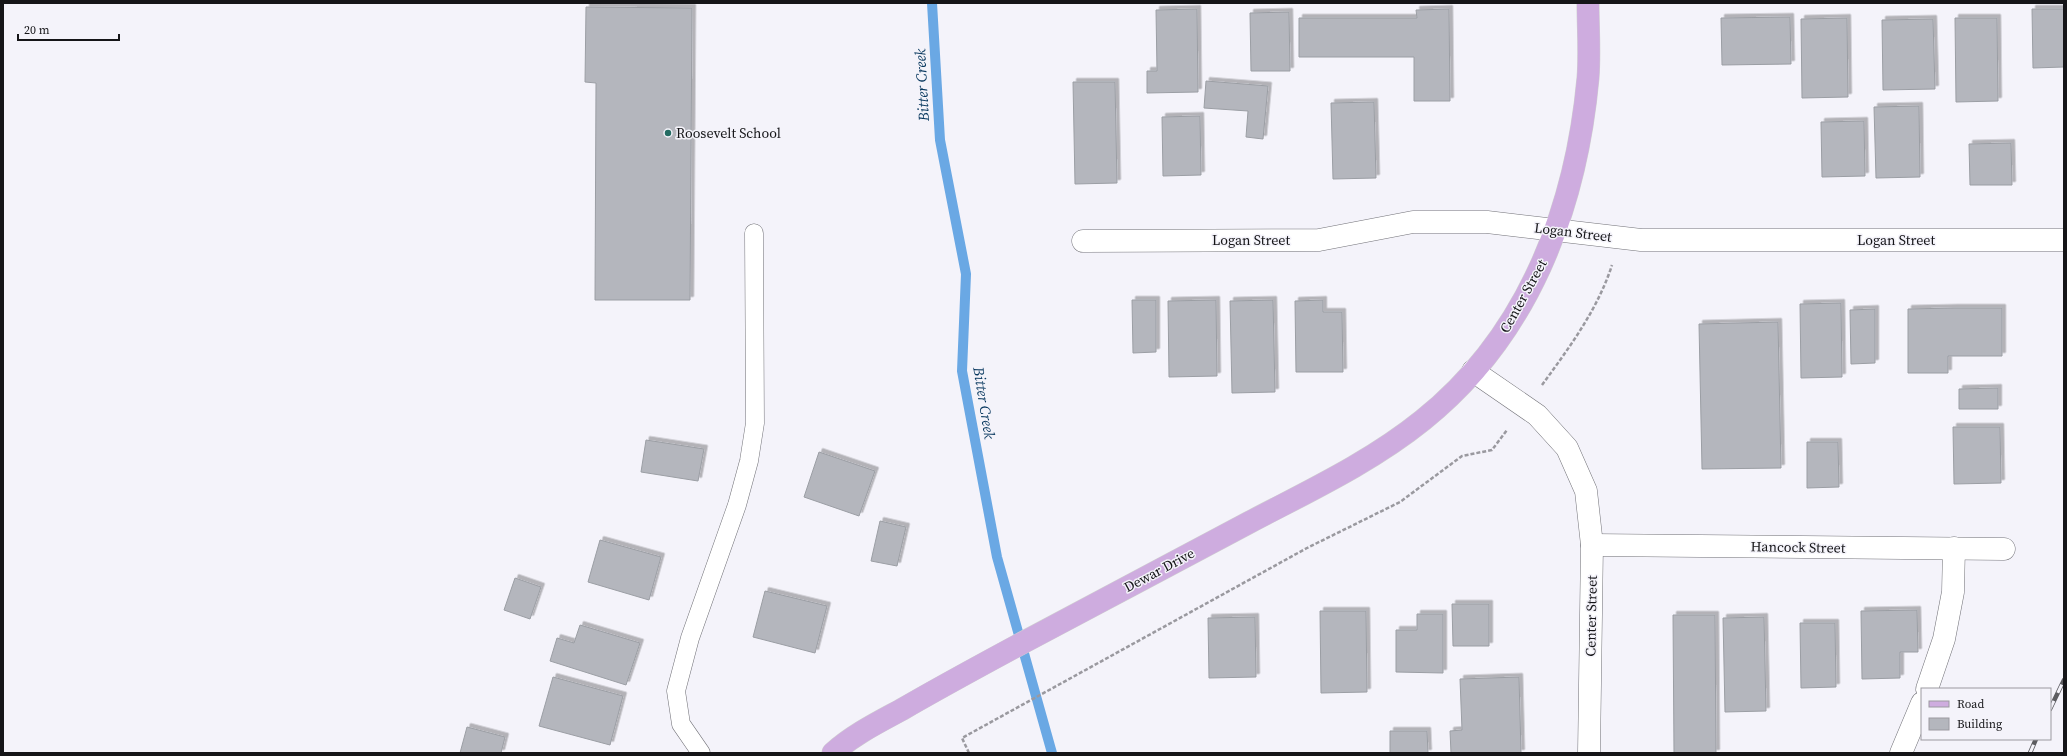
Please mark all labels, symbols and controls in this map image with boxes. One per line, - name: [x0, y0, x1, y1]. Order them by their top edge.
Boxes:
- scale bar: [18, 16, 119, 42]
- text: 20 m: [24, 22, 50, 38]
- water label: Bitter Creek: [909, 47, 934, 123]
- place label: Roosevelt School: [676, 123, 781, 143]
- marker: Roosevelt School: [663, 128, 673, 138]
- street label: Logan Street: [1533, 217, 1613, 247]
- street label: Logan Street: [1212, 230, 1290, 250]
- street label: Logan Street: [1857, 230, 1935, 250]
- street label: Center Street: [1495, 255, 1552, 336]
- water label: Bitter Creek: [968, 364, 1001, 441]
- street label: Hancock Street: [1751, 536, 1846, 558]
- street label: Dewar Drive: [1120, 543, 1198, 597]
- street label: Center Street: [1580, 575, 1602, 657]
- legend: [1921, 688, 2051, 740]
- text: Road: [1957, 696, 1984, 712]
- text: Building: [1957, 716, 2002, 732]

